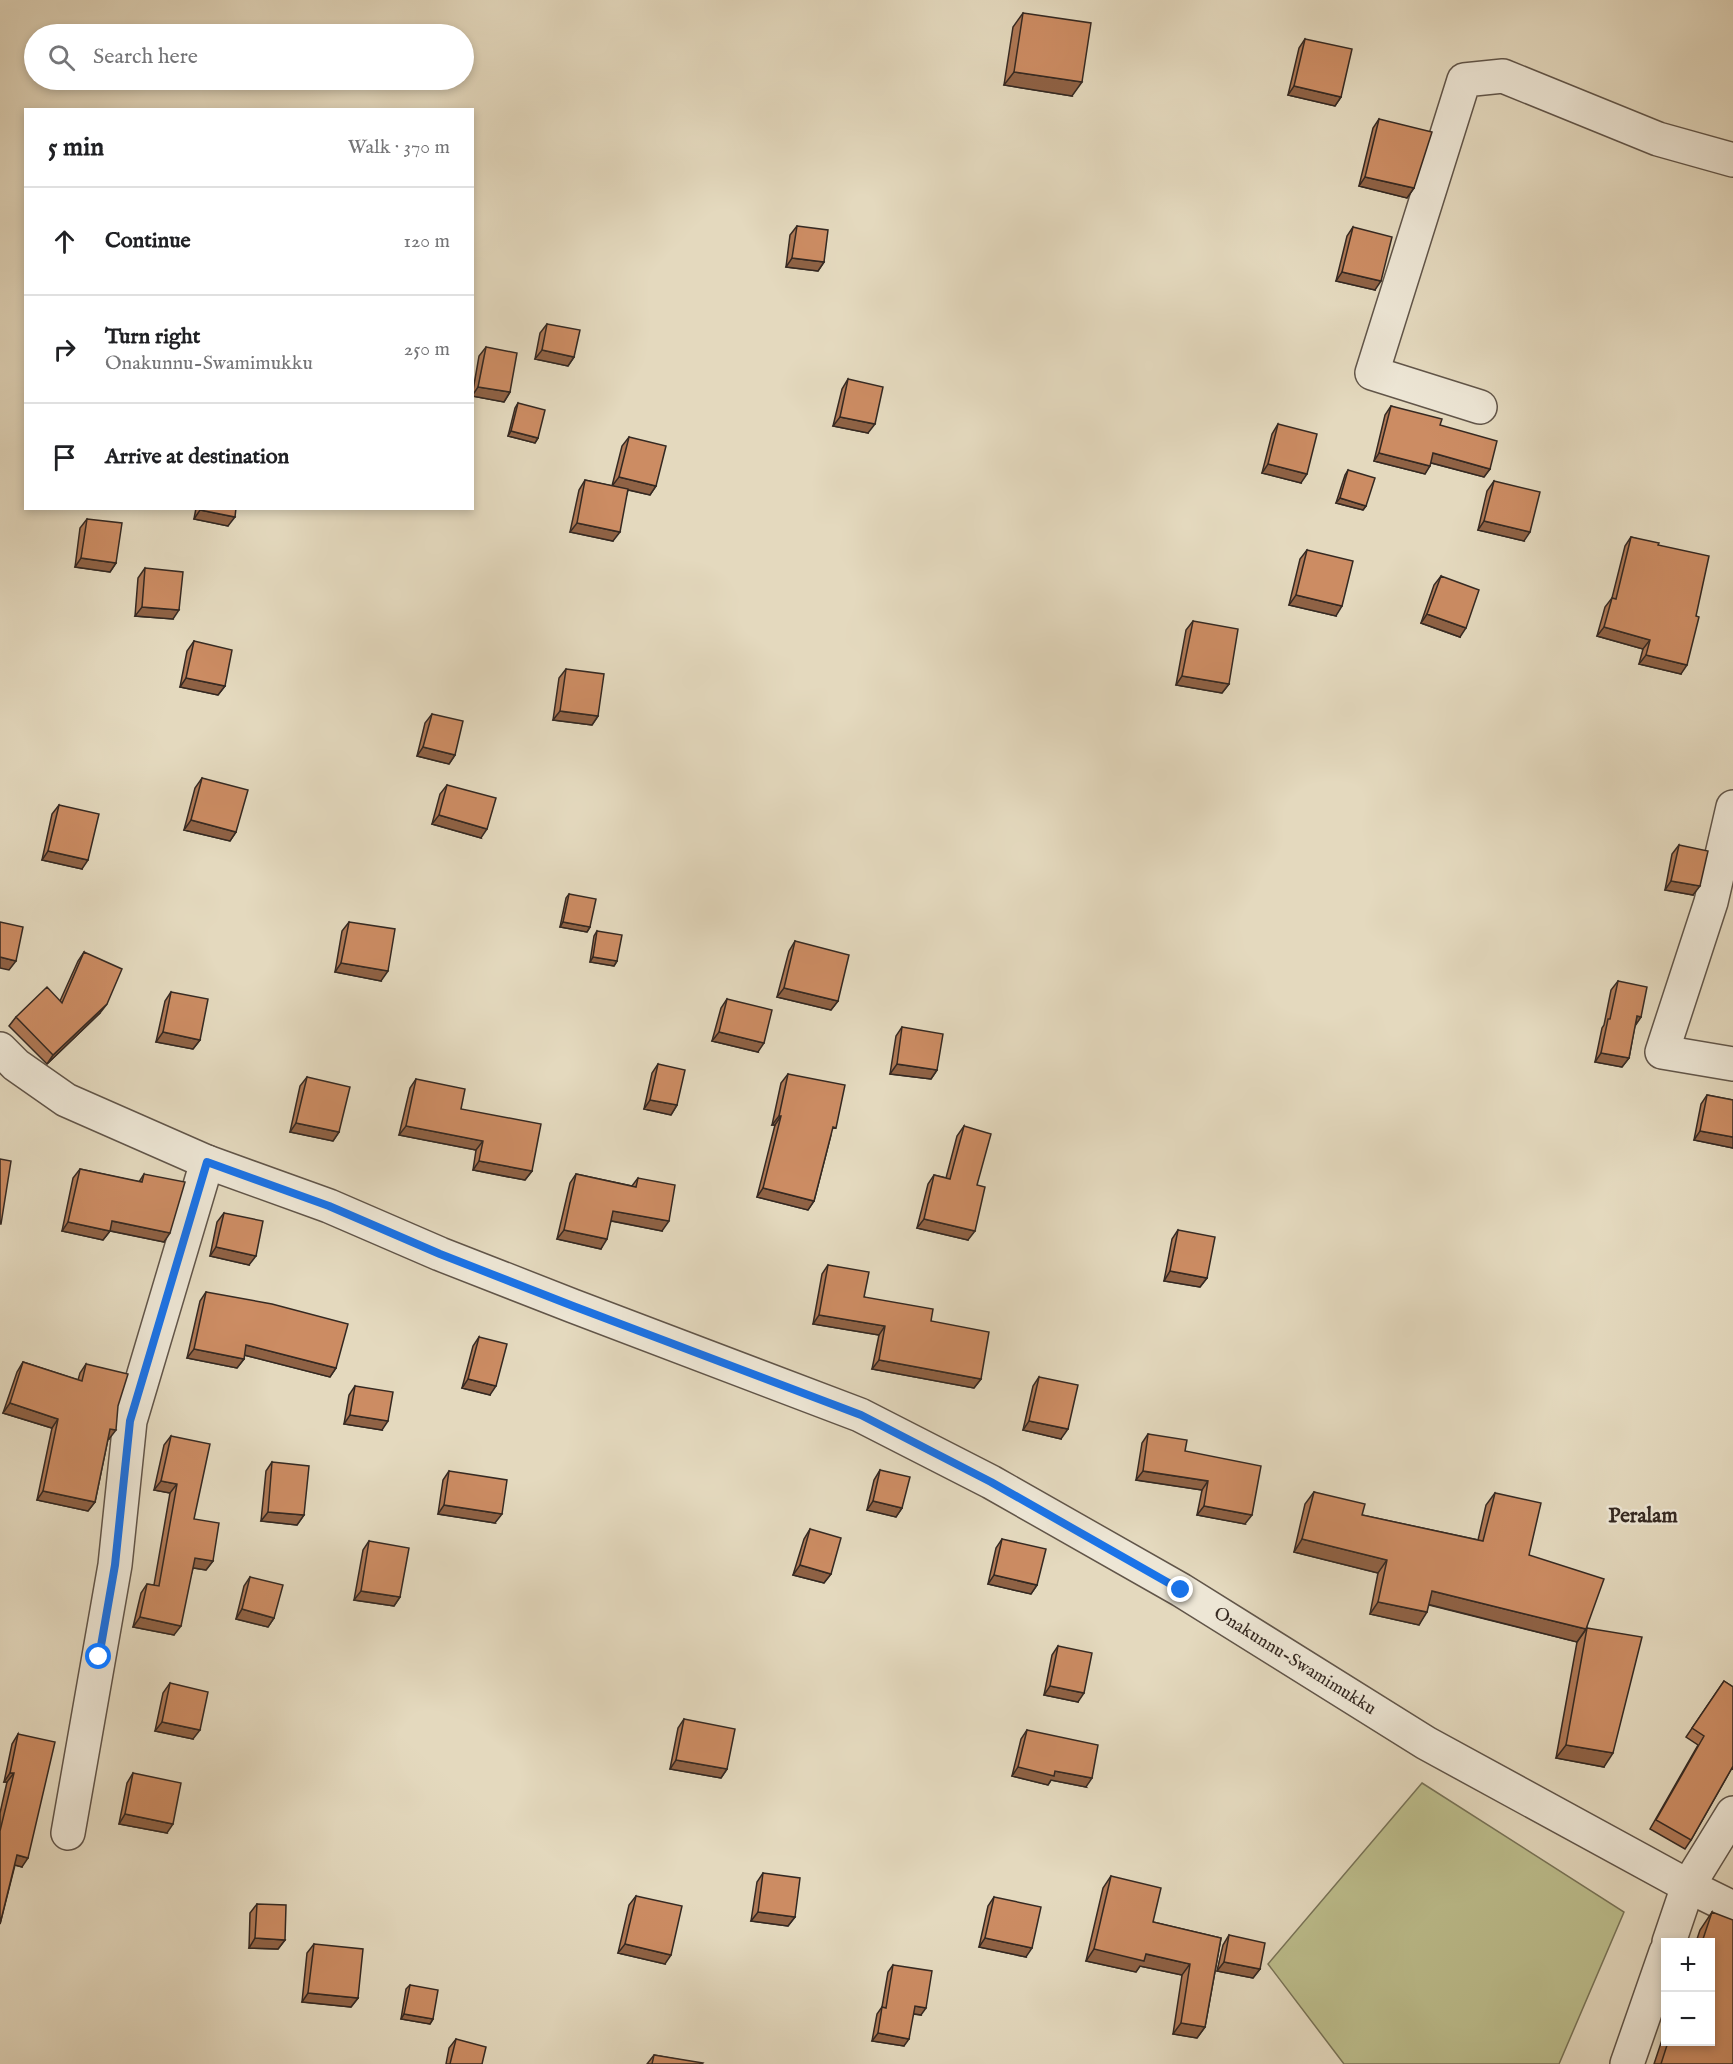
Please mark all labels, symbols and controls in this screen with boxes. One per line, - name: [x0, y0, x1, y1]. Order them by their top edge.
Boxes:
- search box: [24, 24, 474, 90]
- icon: search: [45, 41, 78, 74]
- text: Search here: [93, 43, 198, 71]
- text: 5 min: [48, 131, 104, 164]
- text: Walk · 370 m: [348, 135, 450, 160]
- icon: ahead: [48, 225, 81, 258]
- text: Continue: [105, 227, 191, 255]
- text: 120 m: [404, 229, 450, 254]
- text: Turn right: [105, 323, 200, 351]
- icon: right: [48, 333, 81, 366]
- text: 250 m: [404, 337, 450, 362]
- text: Onakunnu-Swamimukku: [105, 351, 313, 376]
- icon: arrive: [48, 441, 81, 474]
- text: Arrive at destination: [105, 443, 289, 471]
- district label: Peralam: [1608, 1503, 1678, 1530]
- route end: [1167, 1576, 1193, 1602]
- street label: Onakunnu-Swamimukku: [1209, 1602, 1380, 1720]
- route start: [85, 1643, 111, 1669]
- map controls: [1661, 1938, 1715, 2046]
- button: +: [1661, 1938, 1715, 1992]
- button: −: [1661, 1992, 1715, 2046]

